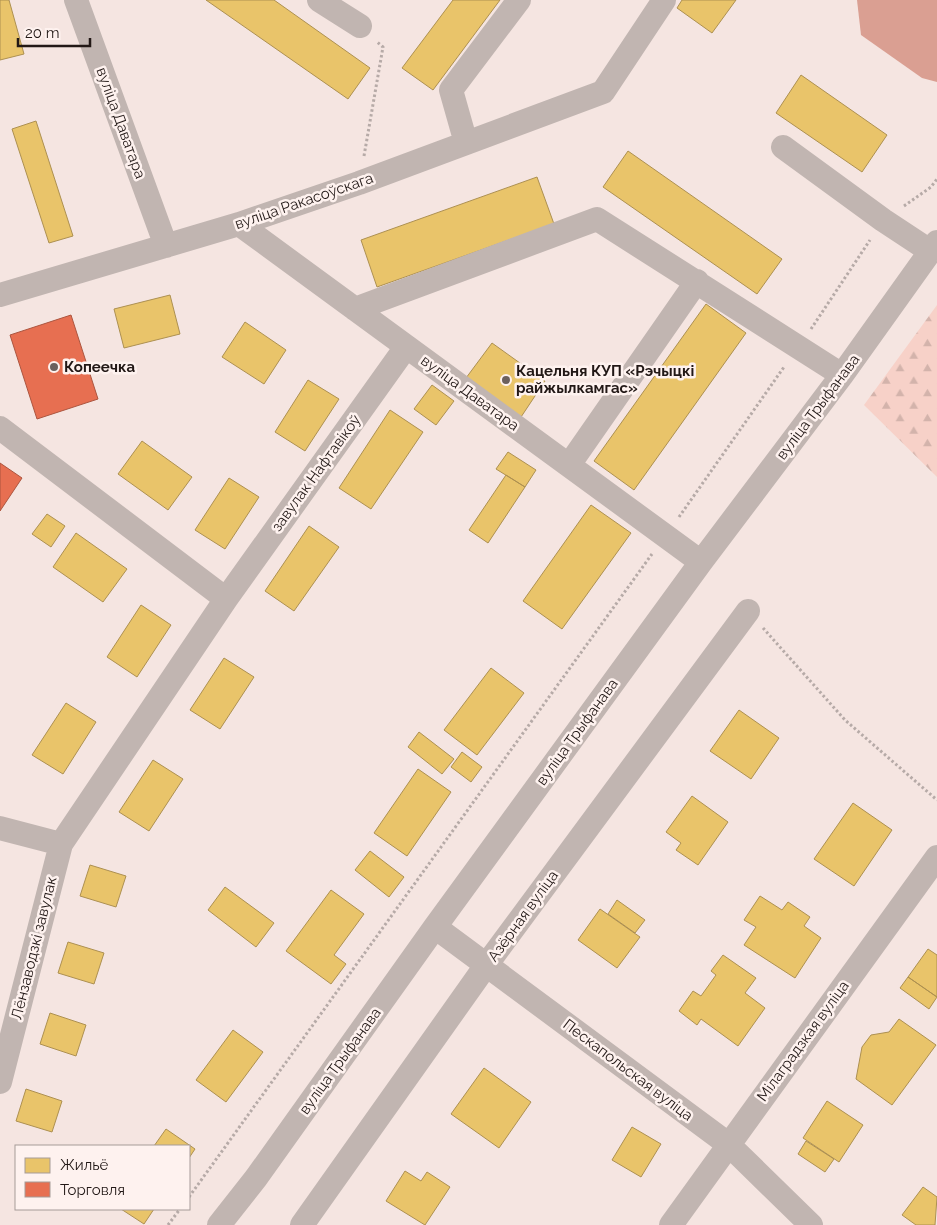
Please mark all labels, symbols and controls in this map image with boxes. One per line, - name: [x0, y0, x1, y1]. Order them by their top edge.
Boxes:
- scale bar: [18, 15, 90, 47]
- text: 20 m: [25, 24, 60, 42]
- street label: вуліца Даватара: [93, 65, 149, 181]
- street label: вуліца Ракасоўскага: [232, 169, 376, 233]
- street label: вуліца Даватара: [417, 351, 523, 435]
- street label: вуліца Трыфанава: [773, 351, 863, 463]
- place label: Копеечка: [64, 358, 135, 376]
- marker: Копеечка: [48, 361, 60, 373]
- place label: Кацельня КУП «Рэчыцкі райжылкамгас»: [516, 362, 694, 397]
- marker: Кацельня КУП «Рэчыцкі райжылкамгас»: [500, 374, 512, 386]
- street label: завулак Нафтавікоў: [268, 411, 364, 535]
- street label: вуліца Трыфанава: [532, 675, 622, 789]
- street label: Азёрная вуліца: [484, 867, 562, 965]
- street label: Лёнзаводзкі завулак: [8, 874, 61, 1021]
- street label: Мілаградзкая вуліца: [753, 977, 853, 1105]
- street label: вуліца Трыфанава: [295, 1004, 385, 1118]
- street label: Пескапольская вуліца: [560, 1015, 696, 1125]
- legend: [15, 1145, 190, 1210]
- text: Жильё: [60, 1156, 109, 1174]
- text: Торговля: [60, 1181, 125, 1199]

